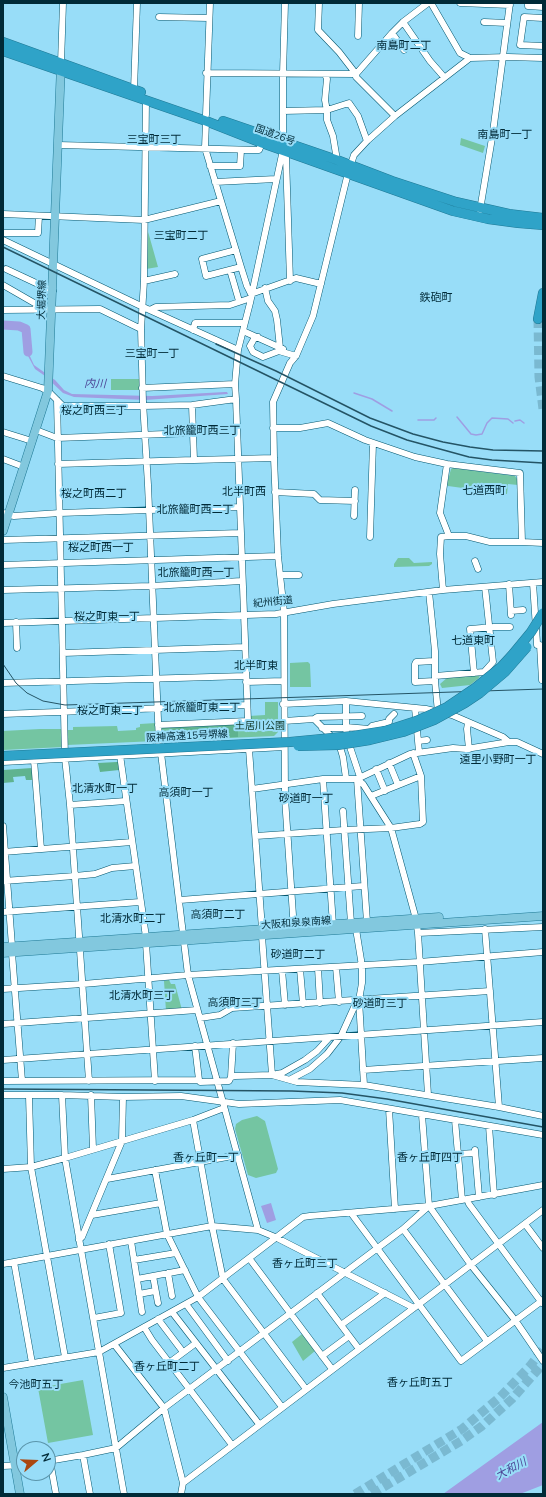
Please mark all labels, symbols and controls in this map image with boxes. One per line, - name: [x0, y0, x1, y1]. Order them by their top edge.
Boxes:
- district label: 南島町二丁: [377, 39, 431, 53]
- street label: 国道26号: [253, 122, 297, 148]
- district label: 南島町一丁: [478, 128, 532, 142]
- district label: 三宝町三丁: [127, 133, 181, 147]
- district label: 三宝町二丁: [154, 229, 208, 243]
- street label: 大堀堺線: [35, 280, 49, 320]
- district label: 鉄砲町: [420, 291, 452, 305]
- district label: 三宝町一丁: [125, 347, 179, 361]
- water label: 内川: [84, 377, 106, 391]
- district label: 桜之町西三丁: [61, 404, 127, 418]
- district label: 北旅籠町西三丁: [164, 424, 240, 438]
- district label: 七道西町: [462, 484, 506, 498]
- district label: 北半町西: [222, 485, 266, 499]
- district label: 桜之町西二丁: [61, 487, 127, 501]
- district label: 北旅籠町西二丁: [157, 503, 233, 517]
- district label: 桜之町西一丁: [68, 541, 134, 555]
- district label: 北旅籠町西一丁: [158, 566, 234, 580]
- street label: 紀州街道: [252, 594, 294, 610]
- district label: 桜之町東一丁: [74, 610, 140, 624]
- district label: 七道東町: [451, 634, 495, 648]
- district label: 北半町東: [234, 659, 278, 673]
- district label: 北旅籠町東二丁: [164, 701, 240, 715]
- district label: 桜之町東二丁: [77, 704, 143, 718]
- park label: 土居川公園: [235, 720, 285, 732]
- street label: 阪神高速15号堺線: [146, 728, 228, 744]
- district label: 遠里小野町一丁: [460, 753, 536, 767]
- district label: 北清水町一丁: [72, 782, 138, 796]
- district label: 高須町一丁: [159, 786, 213, 800]
- district label: 砂道町一丁: [279, 792, 333, 806]
- district label: 高須町二丁: [191, 908, 245, 922]
- district label: 北清水町二丁: [100, 912, 166, 926]
- street label: 大阪和泉泉南線: [261, 915, 331, 931]
- district label: 砂道町二丁: [271, 948, 325, 962]
- district label: 北清水町三丁: [109, 989, 175, 1003]
- district label: 高須町三丁: [208, 996, 262, 1010]
- district label: 砂道町三丁: [353, 997, 407, 1011]
- district label: 香ヶ丘町一丁: [173, 1151, 239, 1165]
- district label: 香ヶ丘町四丁: [397, 1151, 463, 1165]
- district label: 香ヶ丘町三丁: [272, 1257, 338, 1271]
- district label: 香ヶ丘町二丁: [134, 1360, 200, 1374]
- district label: 香ヶ丘町五丁: [387, 1376, 453, 1390]
- district label: 今池町五丁: [9, 1378, 63, 1392]
- north arrow: [16, 1441, 56, 1481]
- text: N: [38, 1451, 54, 1464]
- water label: 大和川: [493, 1455, 529, 1483]

